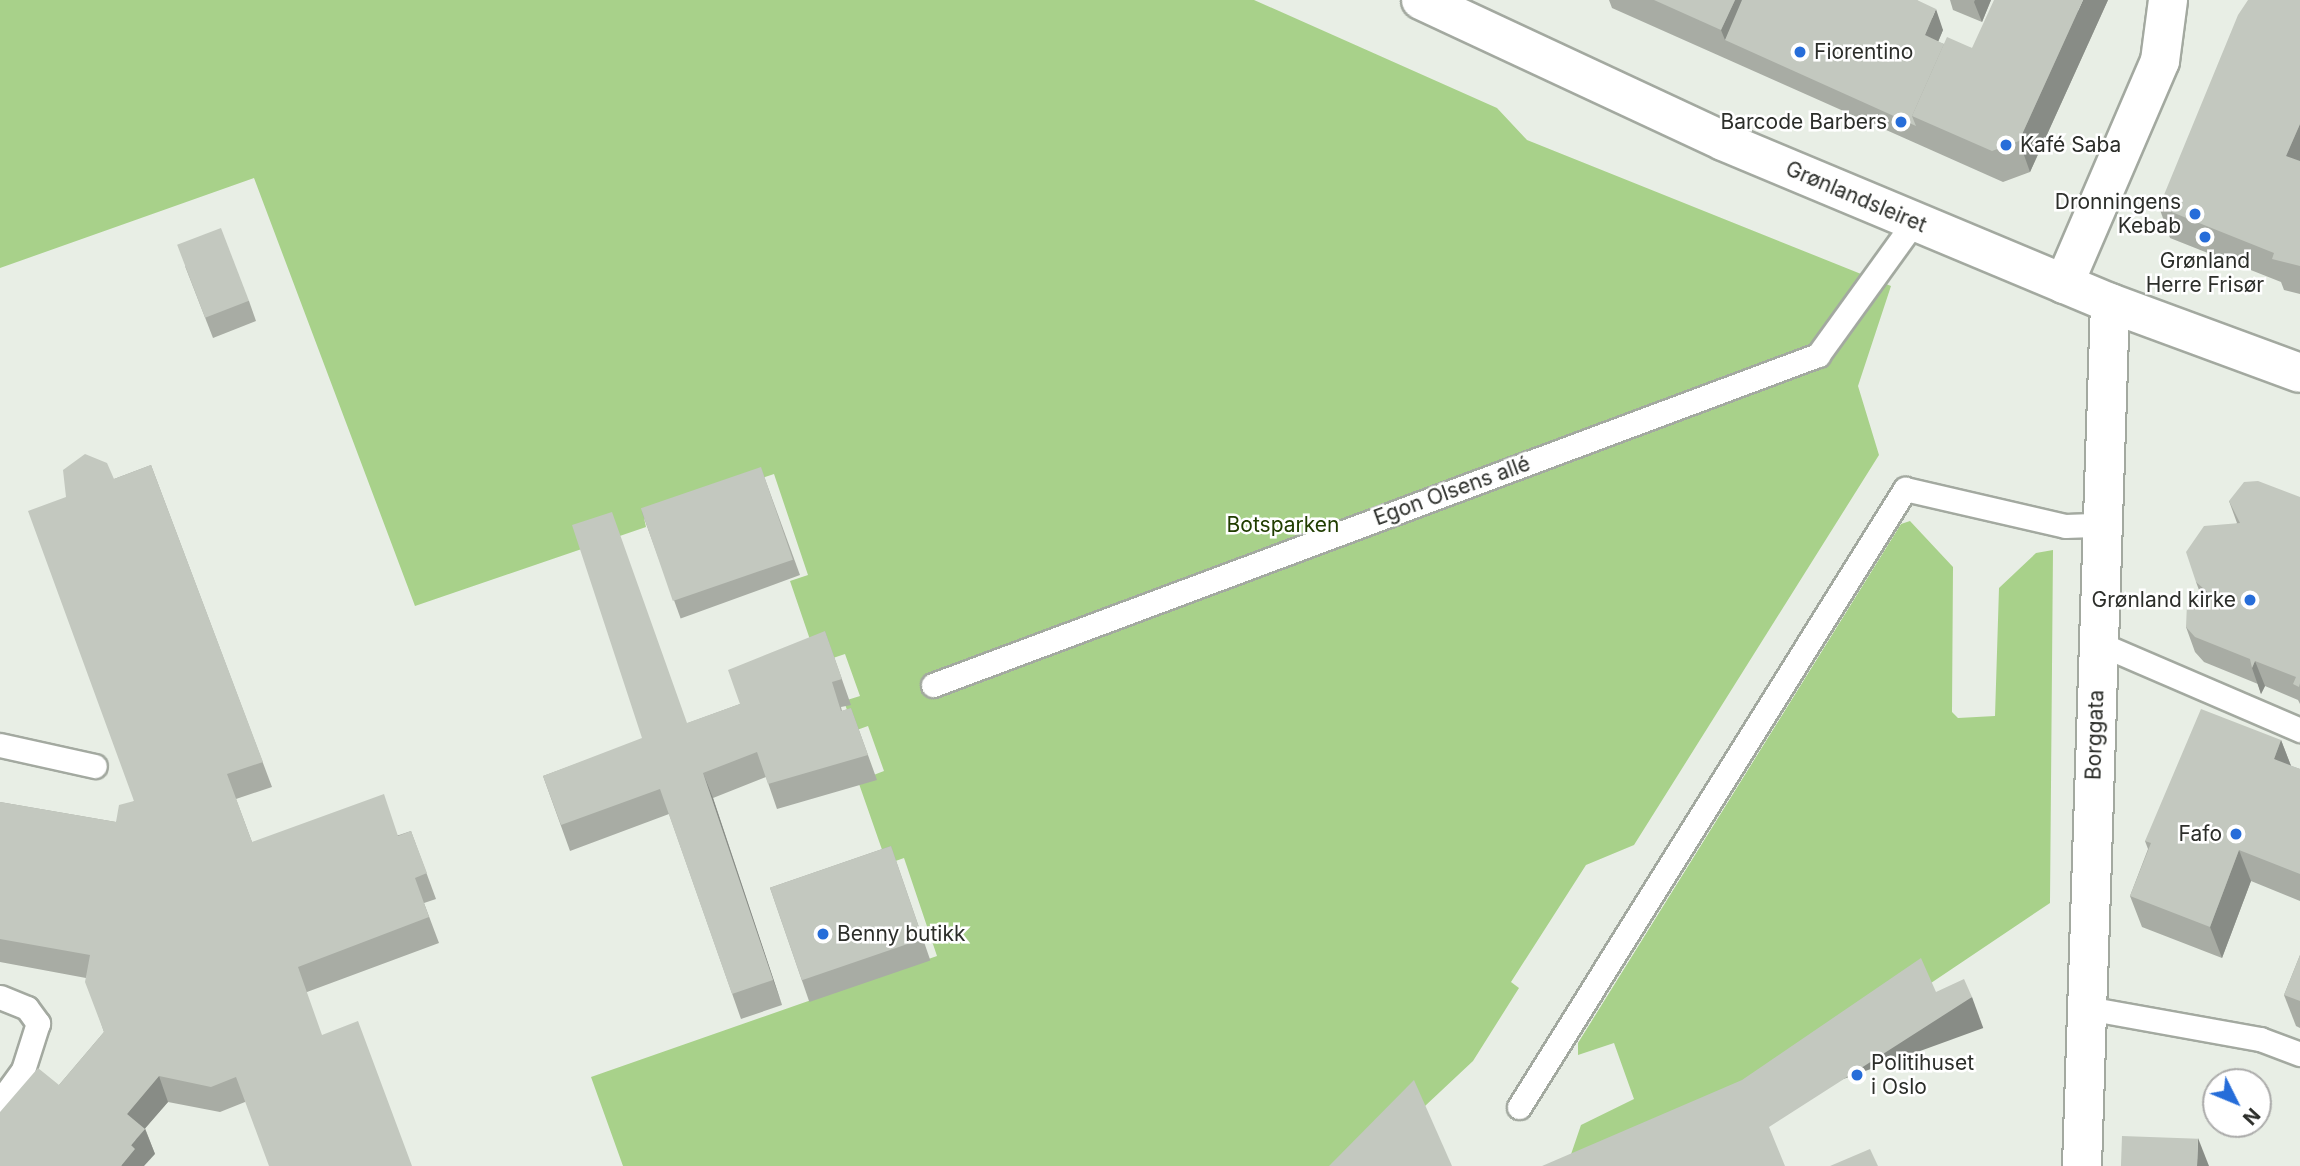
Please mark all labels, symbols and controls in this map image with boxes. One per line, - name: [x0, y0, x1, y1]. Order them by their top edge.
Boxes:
- place label: Fiorentino: [1814, 39, 1913, 65]
- marker: Fiorentino: [1792, 44, 1808, 60]
- place label: Barcode Barbers: [1720, 109, 1887, 135]
- marker: Barcode Barbers: [1893, 114, 1909, 130]
- place label: Kafé Saba: [2020, 132, 2121, 158]
- marker: Kafé Saba: [1998, 137, 2014, 153]
- street label: Grønlandsleiret: [1782, 156, 1930, 238]
- place label: Dronningens Kebab: [2055, 189, 2181, 239]
- marker: Dronningens Kebab: [2187, 206, 2203, 222]
- marker: Grønland Herre Frisør: [2197, 229, 2213, 245]
- place label: Grønland Herre Frisør: [2146, 248, 2264, 298]
- street label: Egon Olsens allé: [1370, 451, 1534, 531]
- park label: Botsparken: [1227, 512, 1339, 538]
- place label: Grønland kirke: [2092, 587, 2236, 613]
- marker: Grønland kirke: [2242, 592, 2258, 608]
- street label: Borggata: [2081, 689, 2109, 781]
- place label: Fafo: [2179, 821, 2222, 847]
- marker: Fafo: [2228, 826, 2244, 842]
- place label: Benny butikk: [837, 921, 965, 947]
- marker: Benny butikk: [815, 926, 831, 942]
- place label: Politihuset i Oslo: [1871, 1050, 1974, 1100]
- marker: Politihuset i Oslo: [1849, 1067, 1865, 1083]
- north arrow: [2202, 1068, 2272, 1138]
- text: N: [2238, 1103, 2265, 1129]

